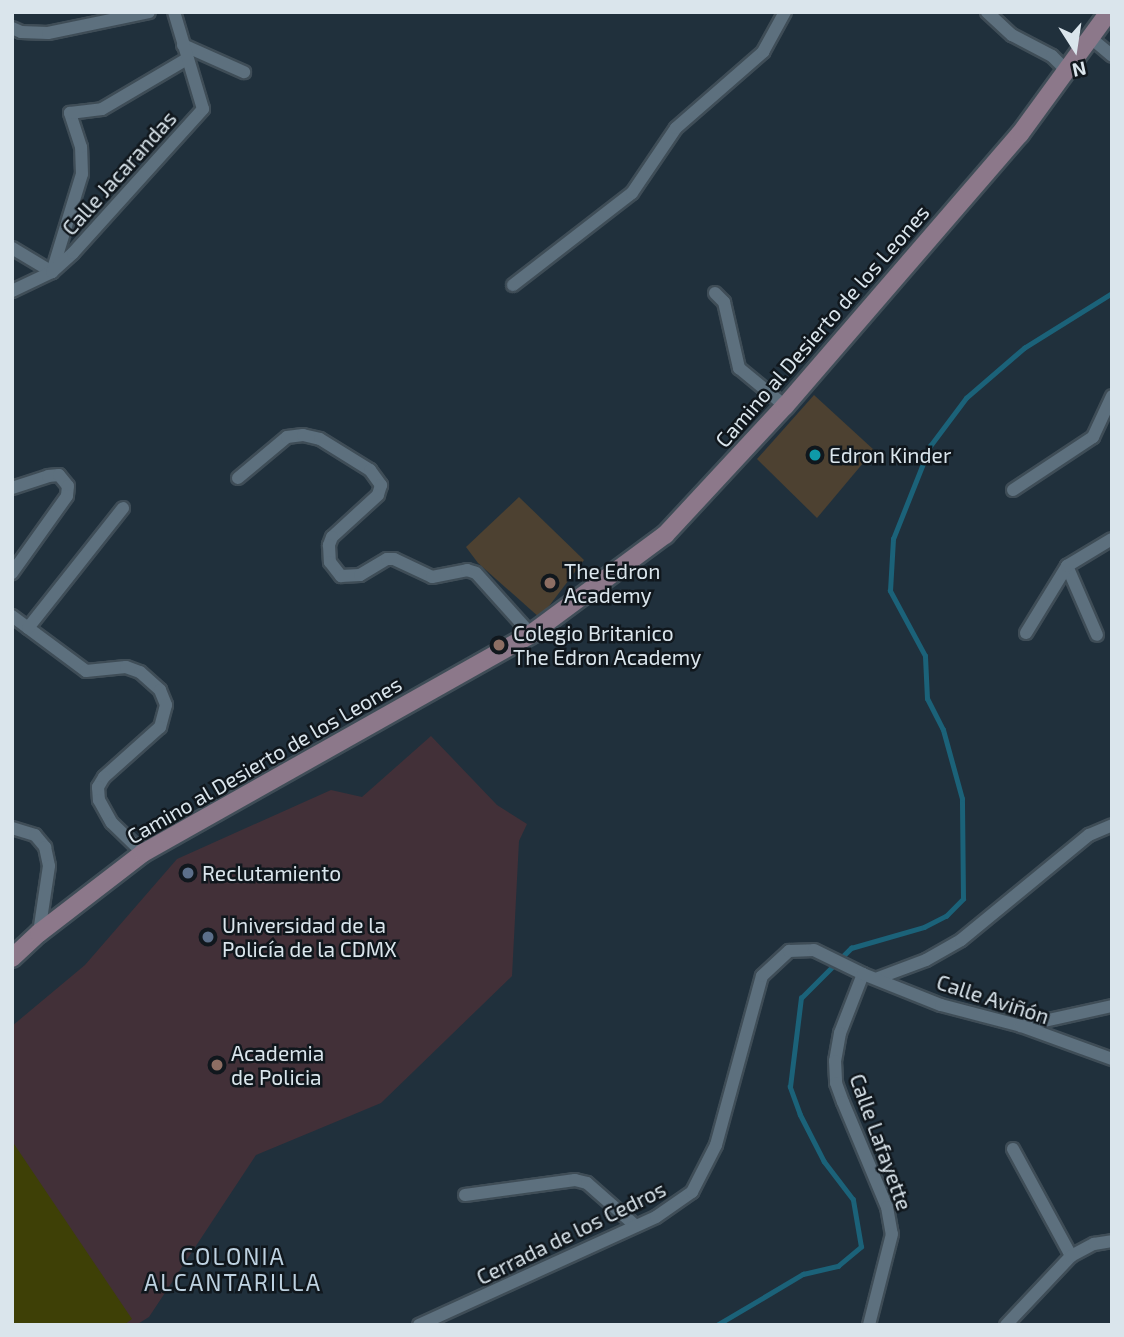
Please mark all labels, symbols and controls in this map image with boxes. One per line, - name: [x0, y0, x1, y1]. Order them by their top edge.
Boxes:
- north arrow: [1040, 14, 1110, 84]
- text: N: [1070, 57, 1089, 83]
- street label: Calle Jacarandas: [57, 106, 181, 240]
- street label: Camino al Desierto de los Leones: [710, 199, 934, 453]
- place label: Edron Kinder: [829, 442, 951, 468]
- marker: Edron Kinder: [807, 447, 823, 463]
- place label: The Edron Academy: [564, 558, 660, 608]
- marker: The Edron Academy: [542, 575, 558, 591]
- place label: Colegio Britanico The Edron Academy: [513, 620, 702, 670]
- marker: Colegio Britanico The Edron Academy: [491, 637, 507, 653]
- street label: Camino al Desierto de los Leones: [122, 671, 406, 849]
- place label: Reclutamiento: [202, 860, 341, 886]
- marker: Reclutamiento: [180, 865, 196, 881]
- place label: Universidad de la Policía de la CDMX: [222, 912, 397, 962]
- marker: Universidad de la Policía de la CDMX: [200, 929, 216, 945]
- street label: Calle Aviñón: [933, 969, 1053, 1029]
- place label: Academia de Policia: [231, 1040, 324, 1090]
- marker: Academia de Policia: [209, 1057, 225, 1073]
- street label: Calle Lafayette: [845, 1070, 917, 1214]
- street label: Cerrada de los Cedros: [472, 1176, 670, 1290]
- district label: COLONIA ALCANTARILLA: [146, 1242, 320, 1296]

